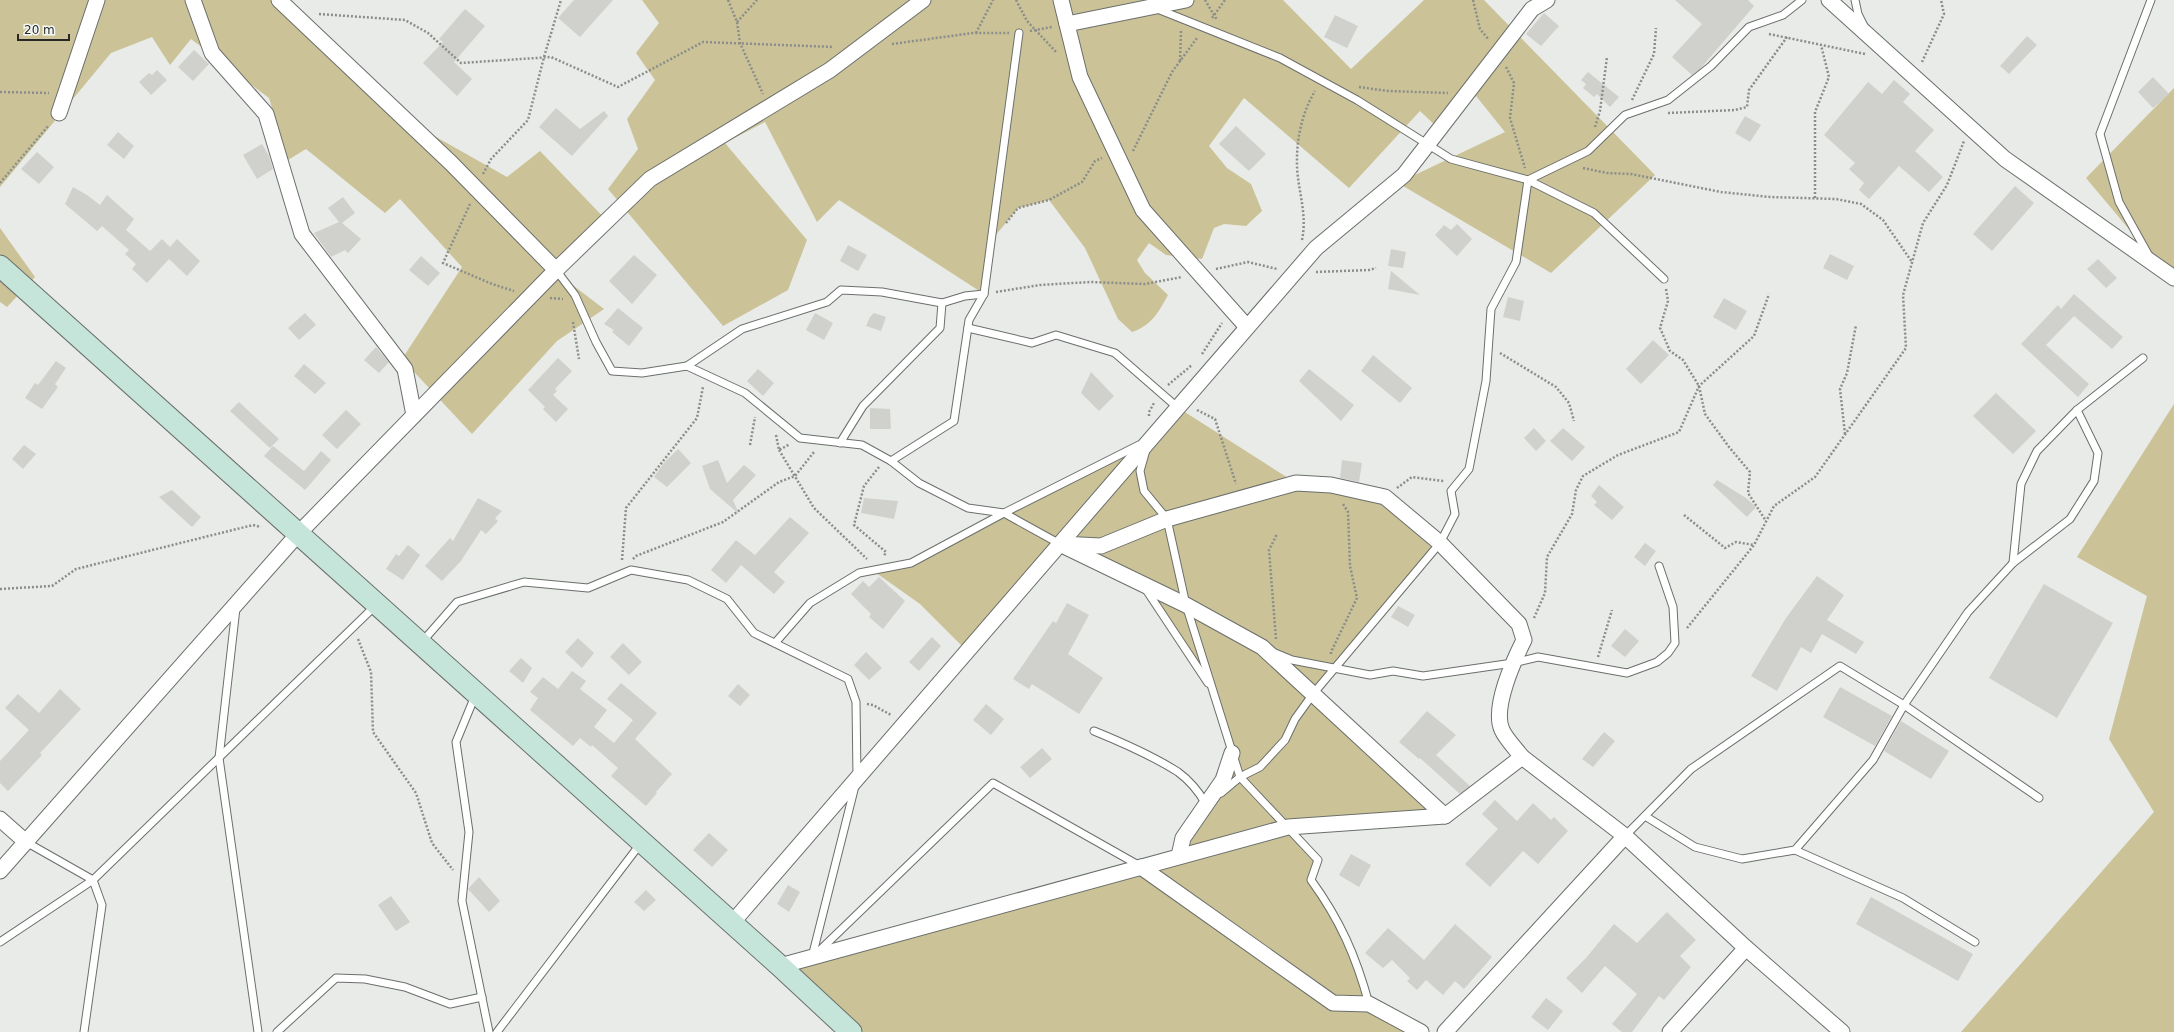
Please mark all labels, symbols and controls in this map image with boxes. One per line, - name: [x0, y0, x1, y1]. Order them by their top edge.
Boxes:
- scale bar: [18, 16, 69, 42]
- text: 20 m: [24, 23, 55, 37]

